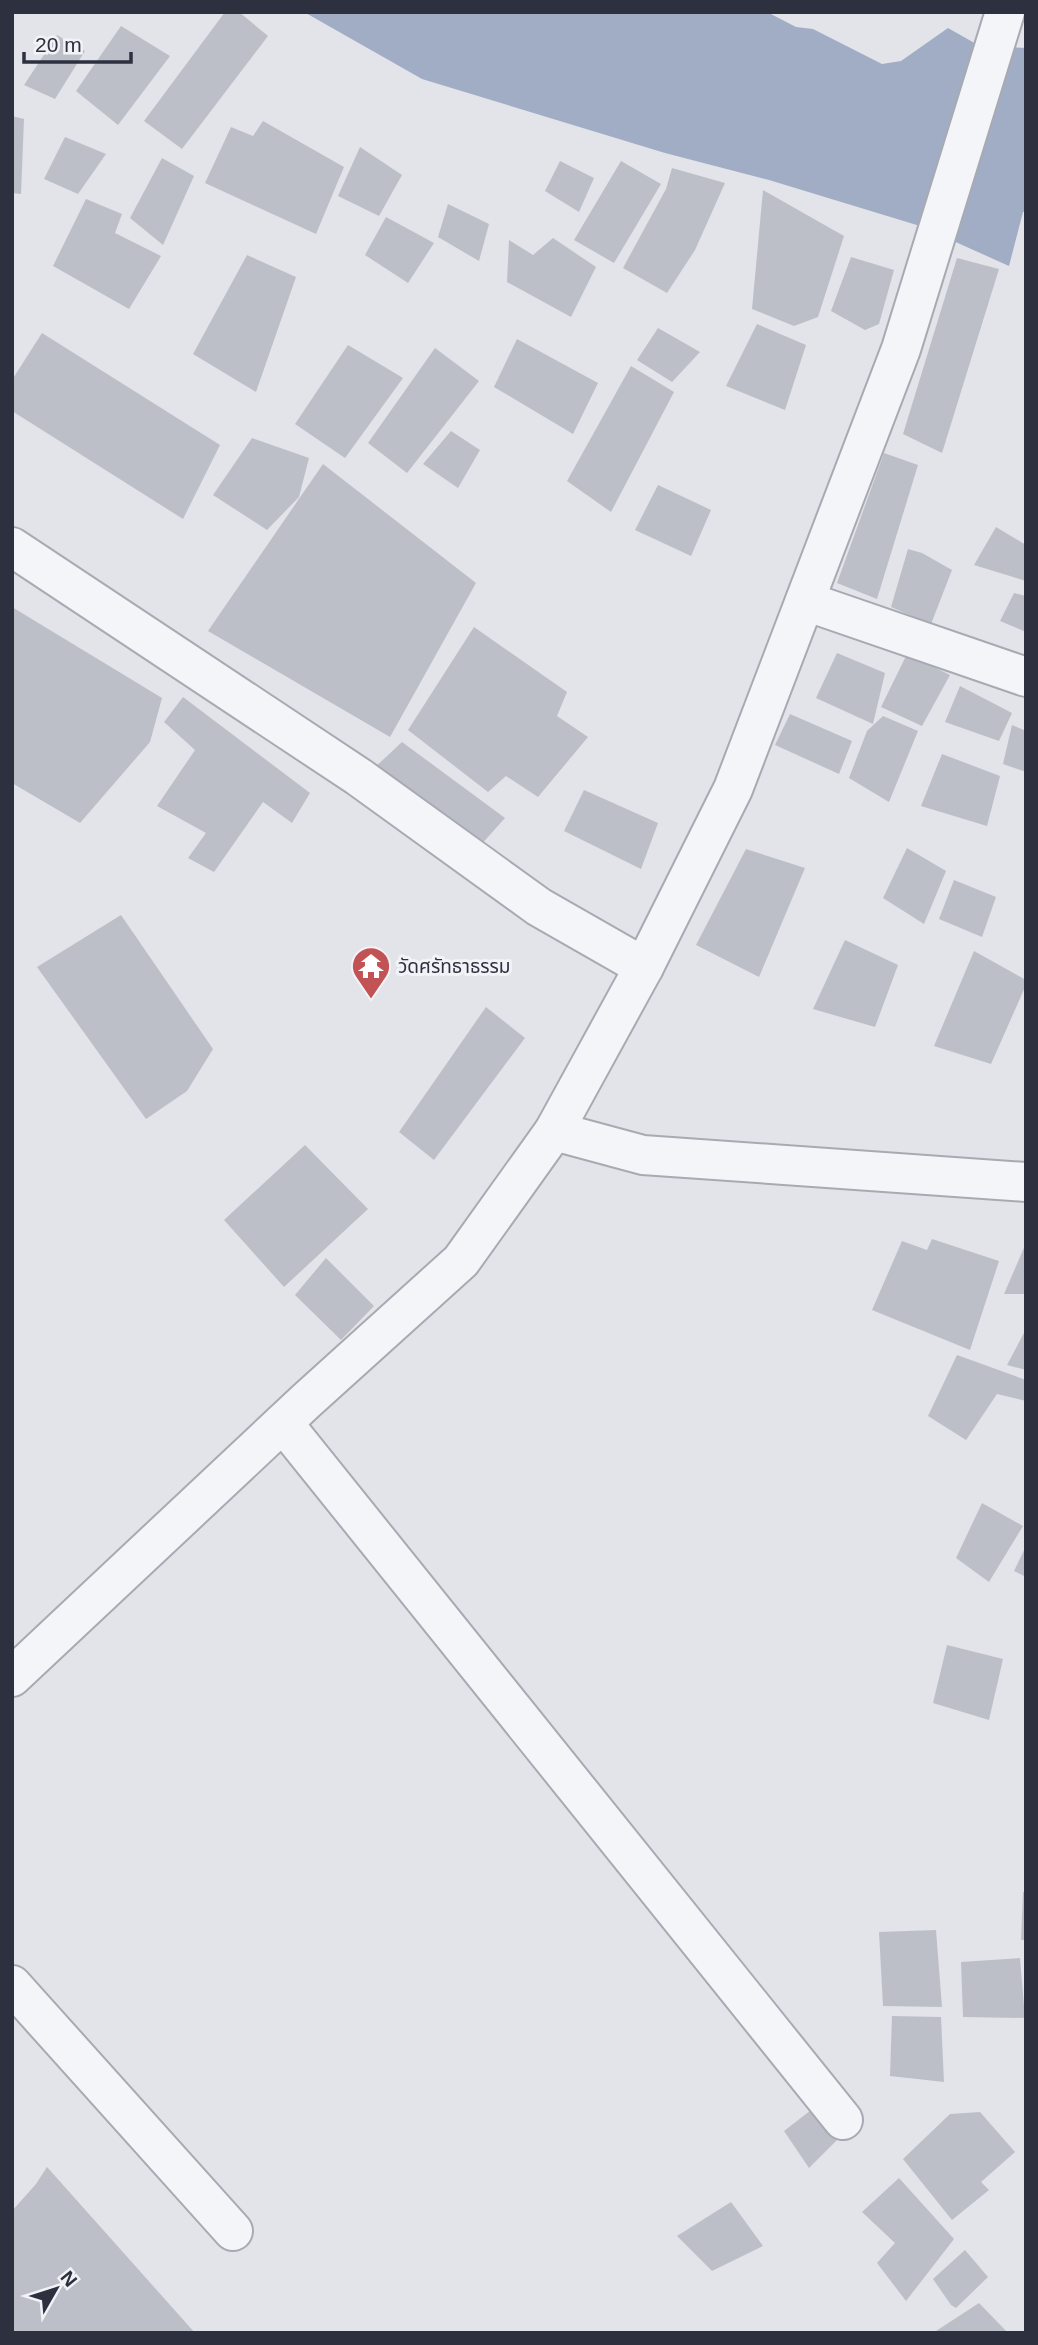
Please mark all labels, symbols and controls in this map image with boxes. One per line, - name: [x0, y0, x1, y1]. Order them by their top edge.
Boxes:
- scale bar: [24, 21, 131, 65]
- text: 20 m: [35, 33, 82, 56]
- temple icon: วัดศรัทธาธรรม: [350, 945, 392, 1000]
- place label: วัดศรัทธาธรรม: [398, 956, 510, 977]
- north arrow: [21, 2254, 91, 2324]
- text: N: [56, 2267, 81, 2291]

